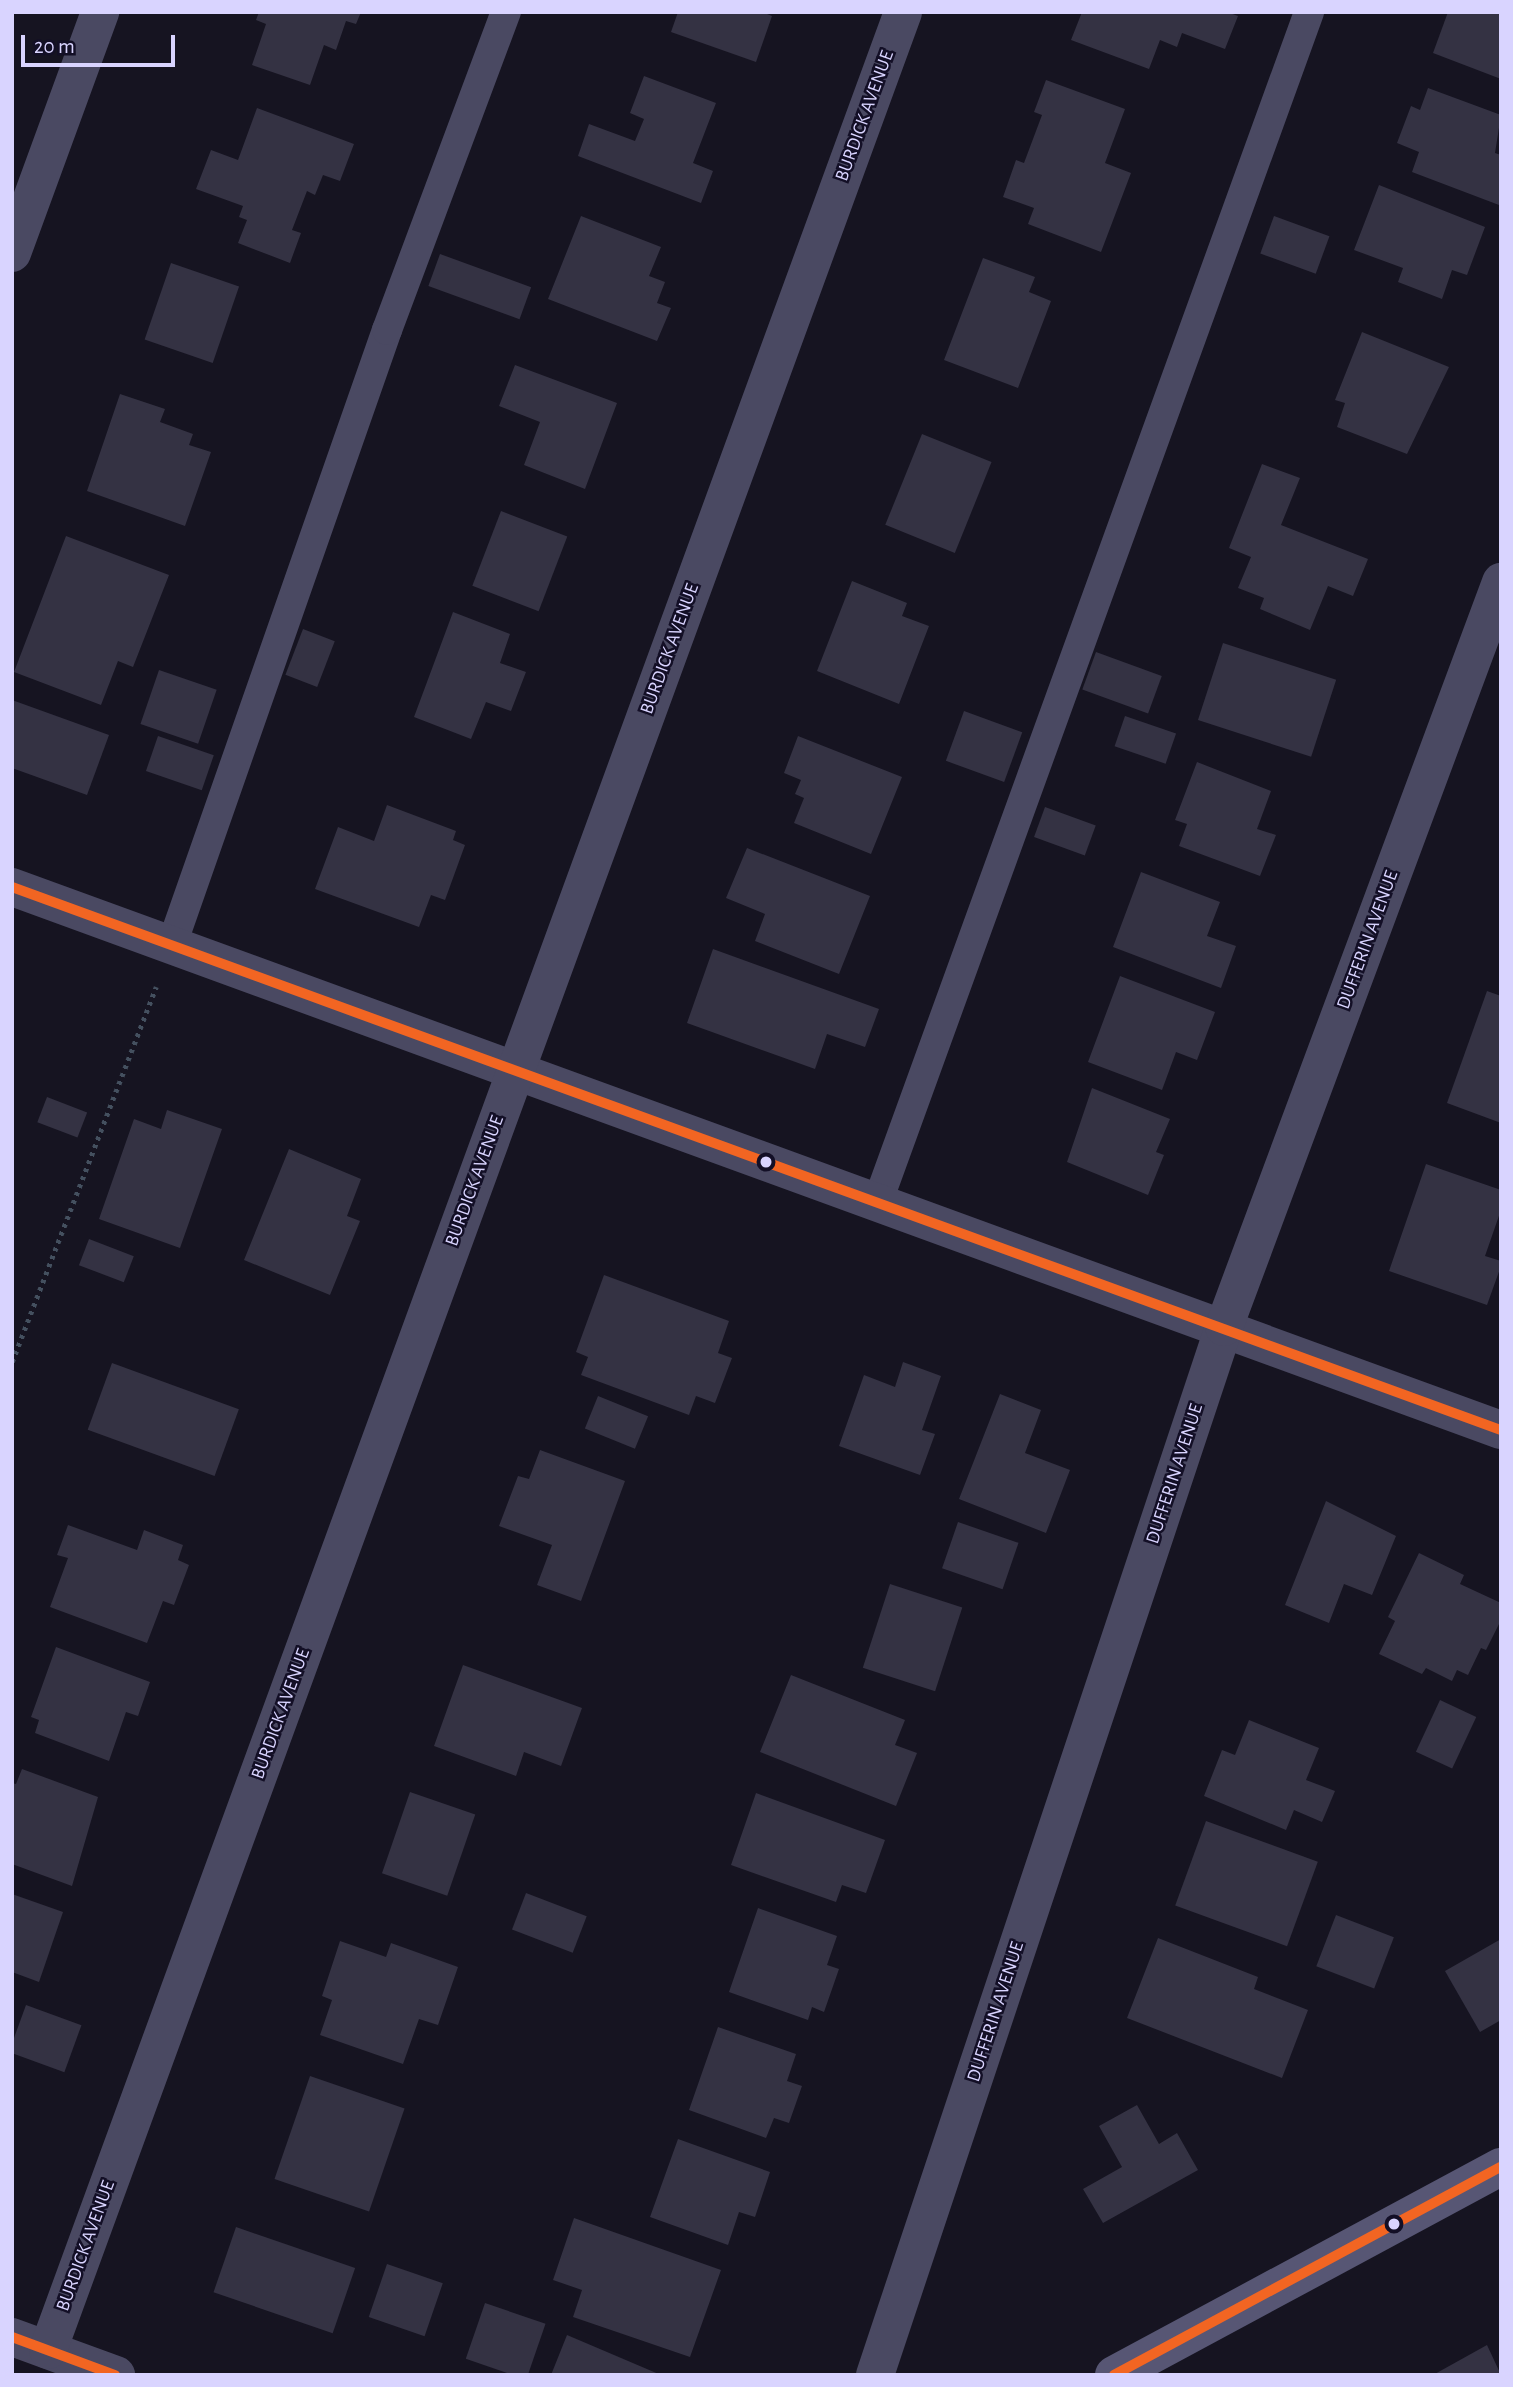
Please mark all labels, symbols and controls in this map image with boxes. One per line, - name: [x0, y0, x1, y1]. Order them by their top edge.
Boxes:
- scale bar: [24, 21, 178, 65]
- text: 20 m: [34, 36, 75, 57]
- street label: BURDICK AVENUE: [831, 47, 899, 185]
- street label: BURDICK AVENUE: [636, 580, 704, 718]
- street label: DUFFERIN AVENUE: [1332, 867, 1404, 1013]
- street label: BURDICK AVENUE: [441, 1112, 509, 1250]
- unlabelled marker: [759, 1155, 773, 1169]
- street label: DUFFERIN AVENUE: [1142, 1401, 1208, 1547]
- street label: BURDICK AVENUE: [247, 1645, 315, 1783]
- street label: DUFFERIN AVENUE: [963, 1939, 1029, 2085]
- street label: BURDICK AVENUE: [52, 2177, 120, 2315]
- unlabelled marker: [1387, 2217, 1401, 2231]

